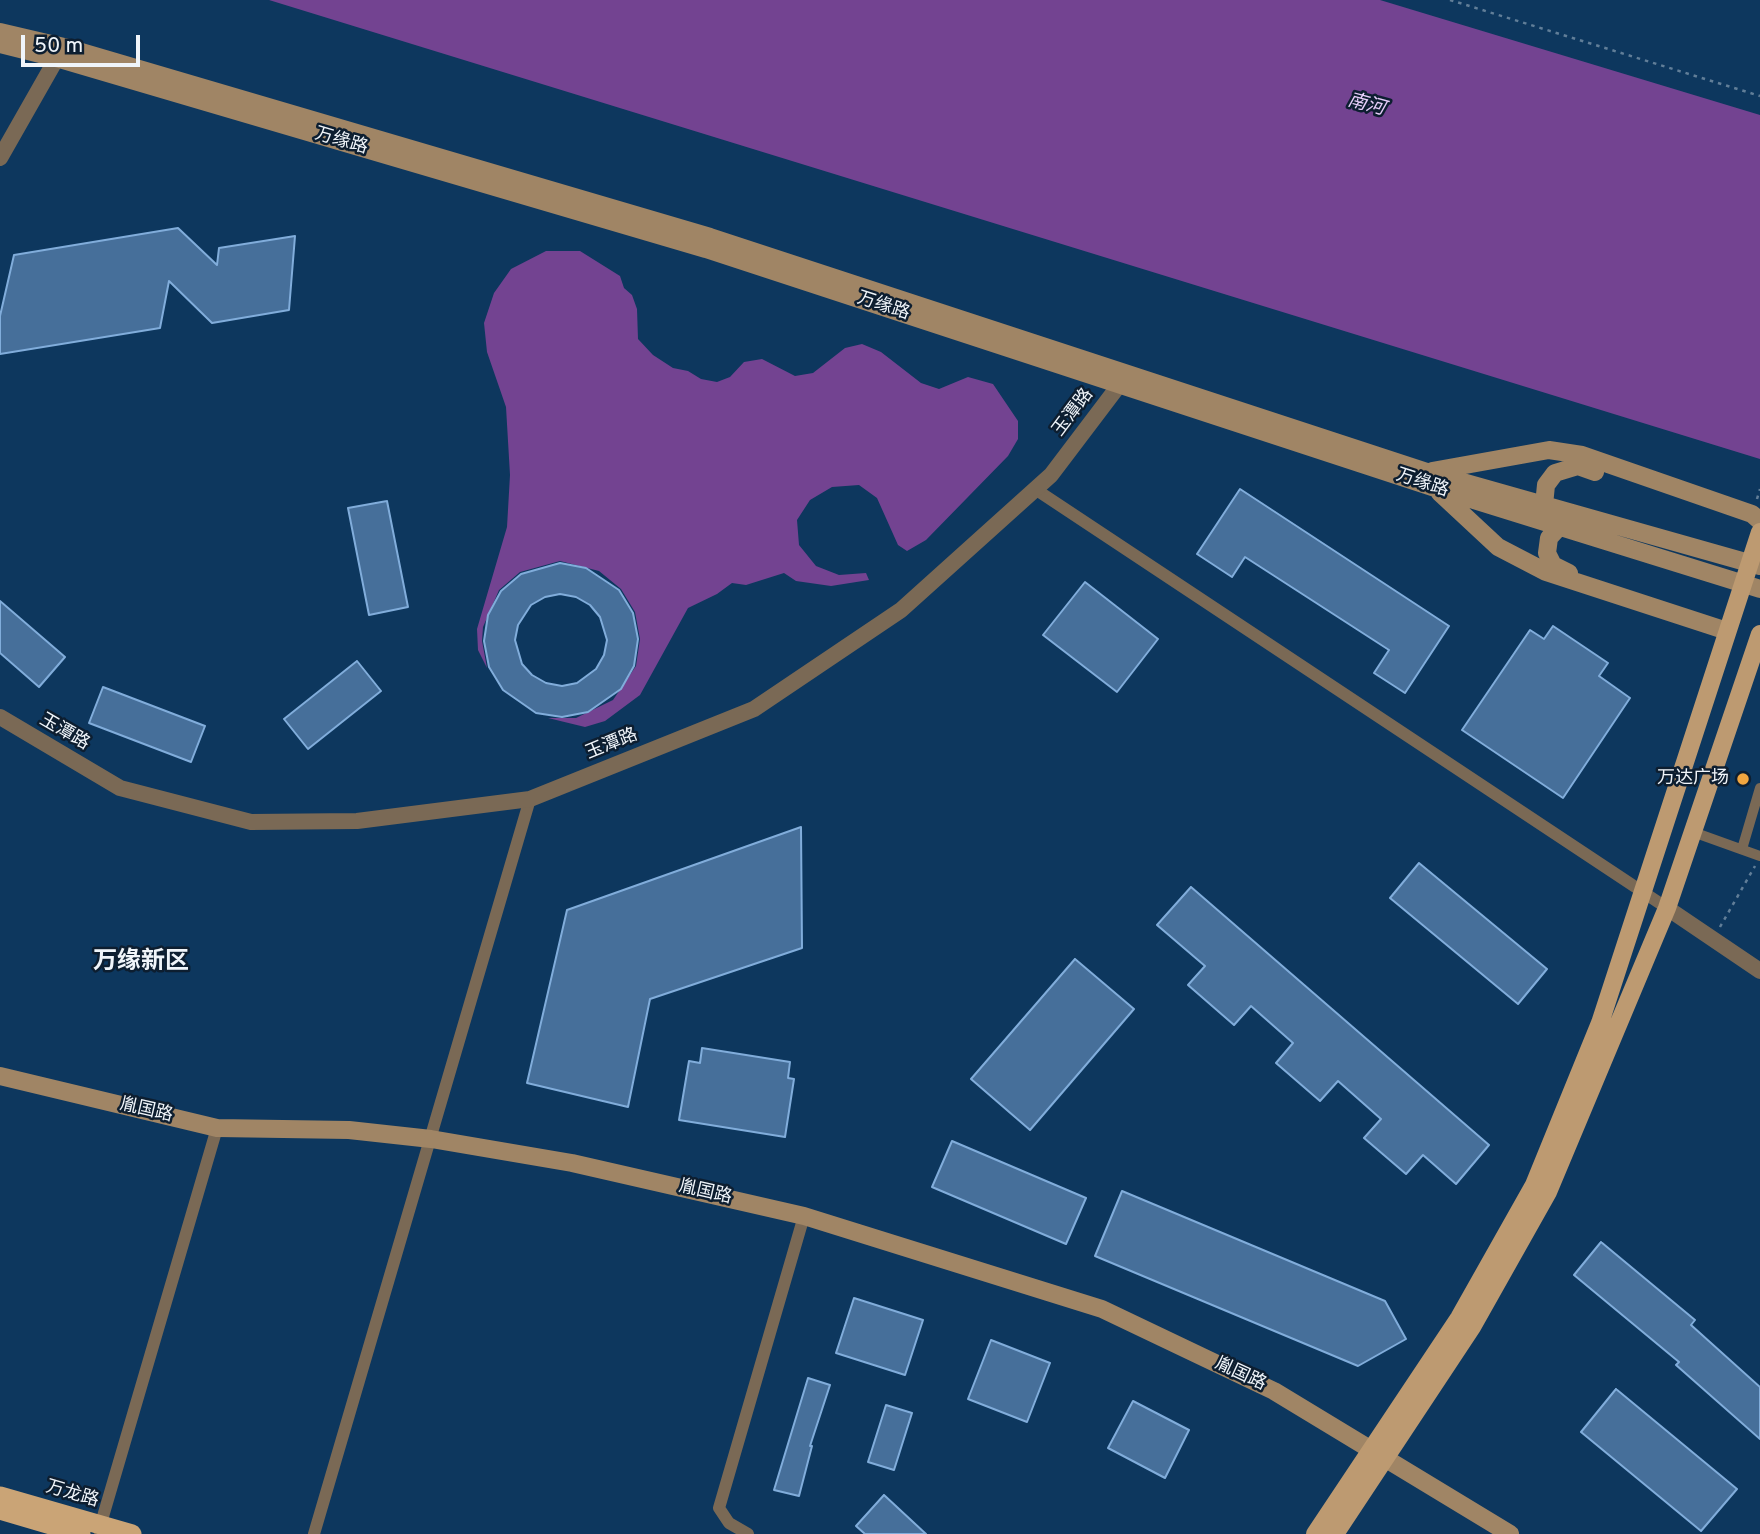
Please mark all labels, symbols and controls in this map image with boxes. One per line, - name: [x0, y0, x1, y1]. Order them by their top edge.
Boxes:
- scale bar: [24, 21, 144, 65]
- text: 50 m: [34, 33, 83, 60]
- water label: 南河: [1345, 90, 1387, 122]
- street label: 万缘路: [312, 124, 370, 160]
- street label: 万缘路: [854, 288, 912, 326]
- street label: 玉潭路: [1049, 385, 1099, 441]
- street label: 万缘路: [1393, 465, 1451, 503]
- street label: 玉潭路: [35, 710, 93, 756]
- street label: 玉潭路: [583, 725, 641, 765]
- place label: 万达广场: [1657, 768, 1729, 790]
- marker: 万达广场: [1735, 771, 1751, 787]
- district label: 万缘新区: [93, 949, 189, 977]
- street label: 胤国路: [117, 1094, 175, 1128]
- street label: 胤国路: [676, 1176, 734, 1210]
- street label: 胤国路: [1211, 1354, 1269, 1396]
- street label: 万龙路: [43, 1477, 101, 1513]

